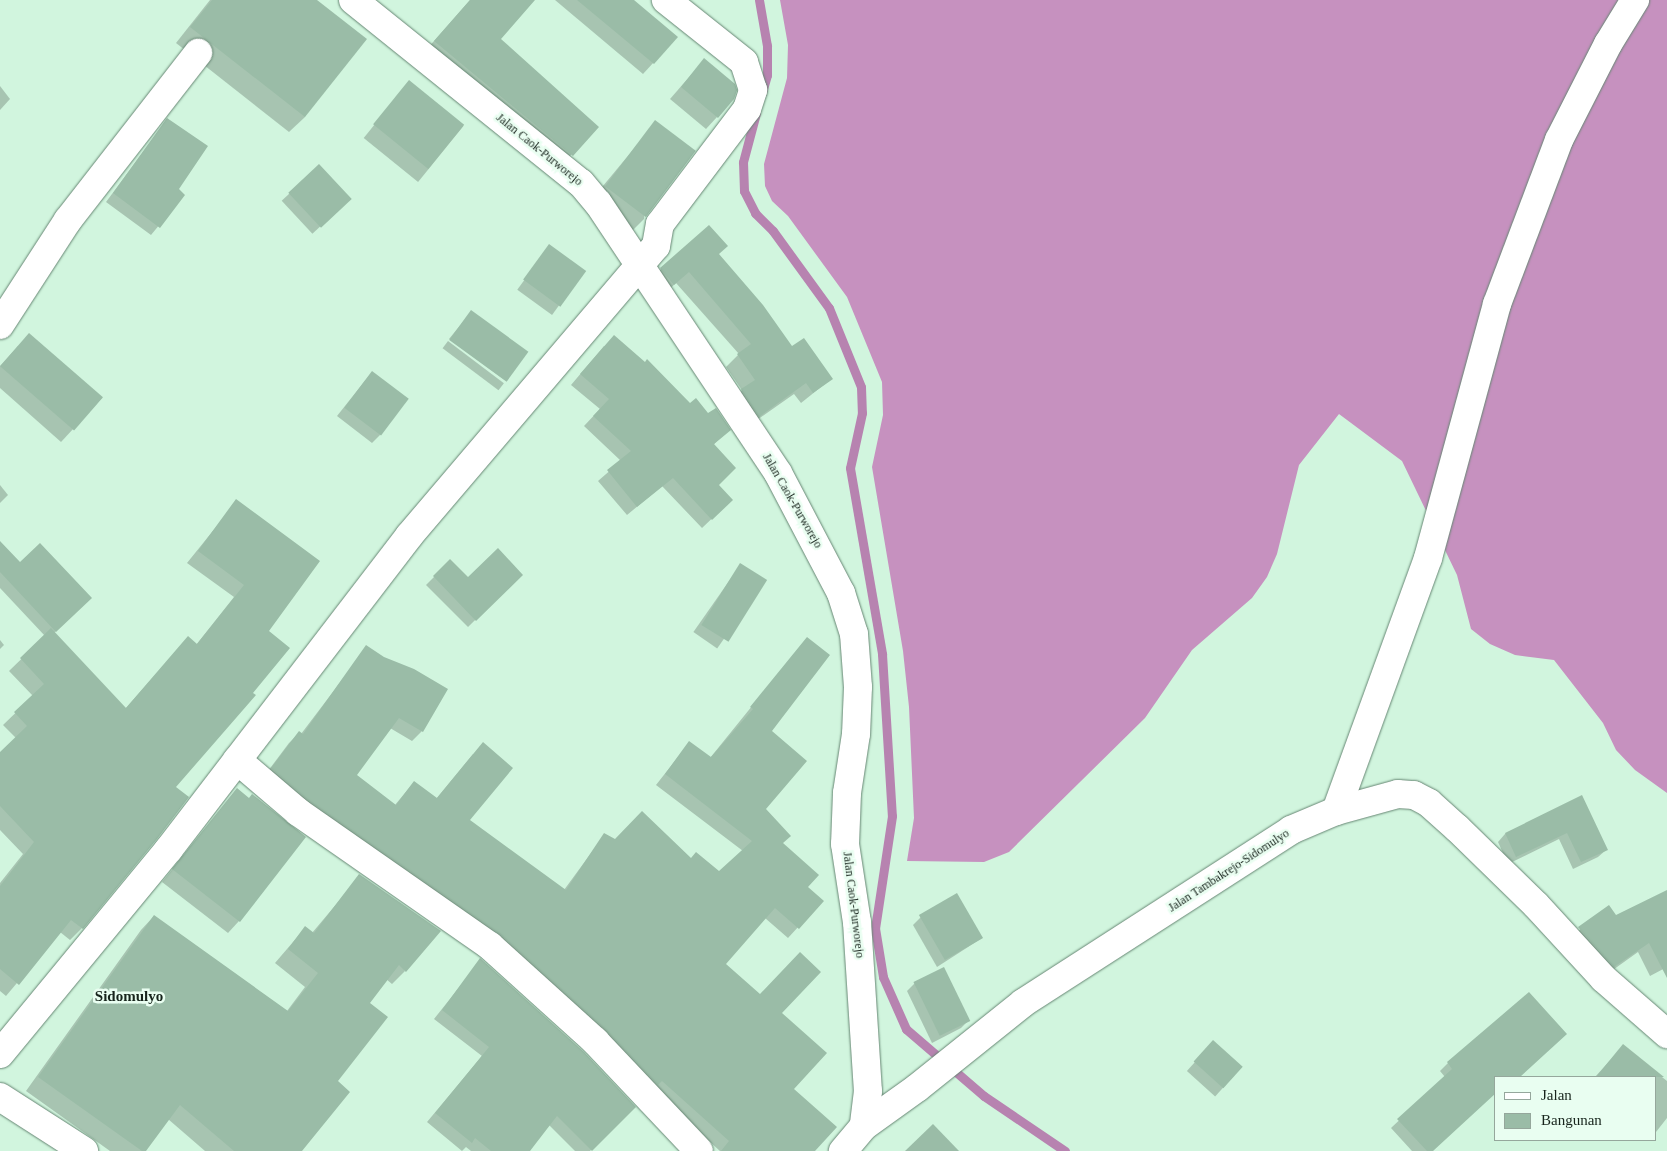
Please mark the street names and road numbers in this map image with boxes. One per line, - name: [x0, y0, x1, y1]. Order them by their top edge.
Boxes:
- street label: Jalan Caok-Purworejo: [493, 111, 585, 189]
- street label: Jalan Caok-Purworejo: [759, 451, 825, 551]
- street label: Jalan Tambakrejo-Sidomulyo: [1166, 826, 1292, 916]
- street label: Jalan Caok-Purworejo: [839, 851, 867, 959]

